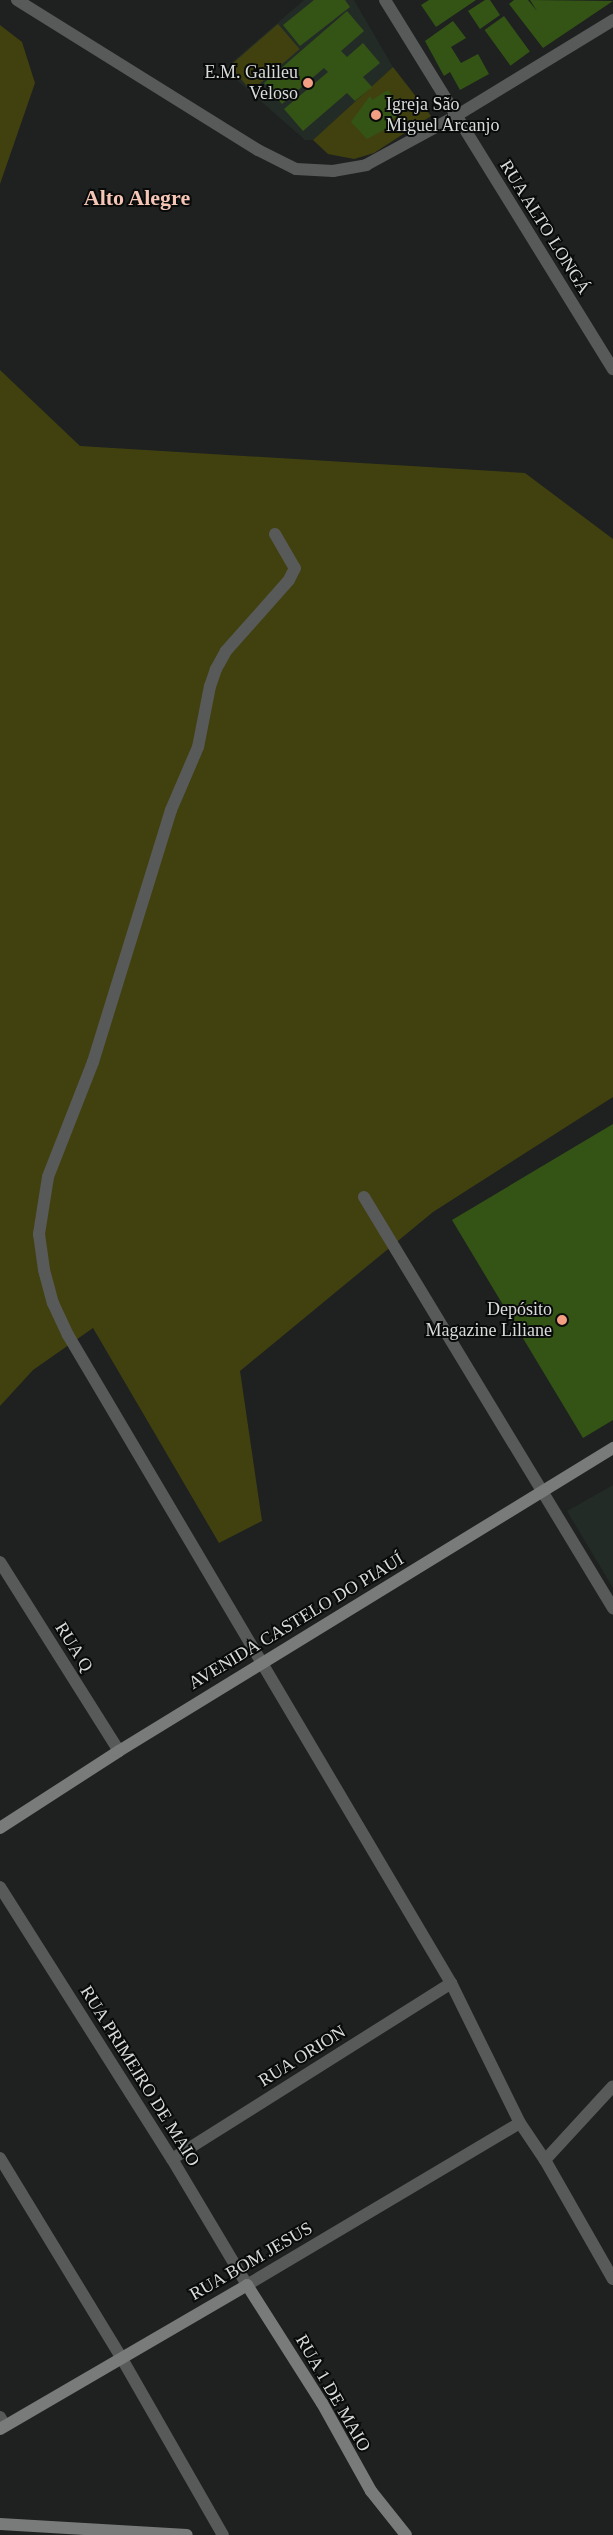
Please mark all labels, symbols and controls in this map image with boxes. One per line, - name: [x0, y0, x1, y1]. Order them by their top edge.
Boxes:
- place label: E.M. Galileu Veloso: [205, 62, 298, 104]
- marker: E.M. Galileu Veloso: [302, 77, 314, 89]
- place label: Igreja São Miguel Arcanjo: [386, 94, 500, 136]
- marker: Igreja São Miguel Arcanjo: [370, 109, 382, 121]
- street label: RUA ALTO LONGÁ: [495, 155, 595, 299]
- district label: Alto Alegre: [83, 185, 191, 211]
- place label: Depósito Magazine Liliane: [426, 1299, 552, 1342]
- marker: Depósito Magazine Liliane: [556, 1314, 568, 1326]
- street label: AVENIDA CASTELO DO PIAUÍ: [184, 1548, 408, 1694]
- street label: RUA Q: [50, 1618, 98, 1676]
- street label: RUA PRIMEIRO DE MAIO: [75, 1981, 205, 2171]
- street label: RUA ORION: [254, 2020, 350, 2092]
- street label: RUA BOM JESUS: [185, 2217, 317, 2305]
- street label: RUA 1 DE MAIO: [291, 2330, 375, 2456]

